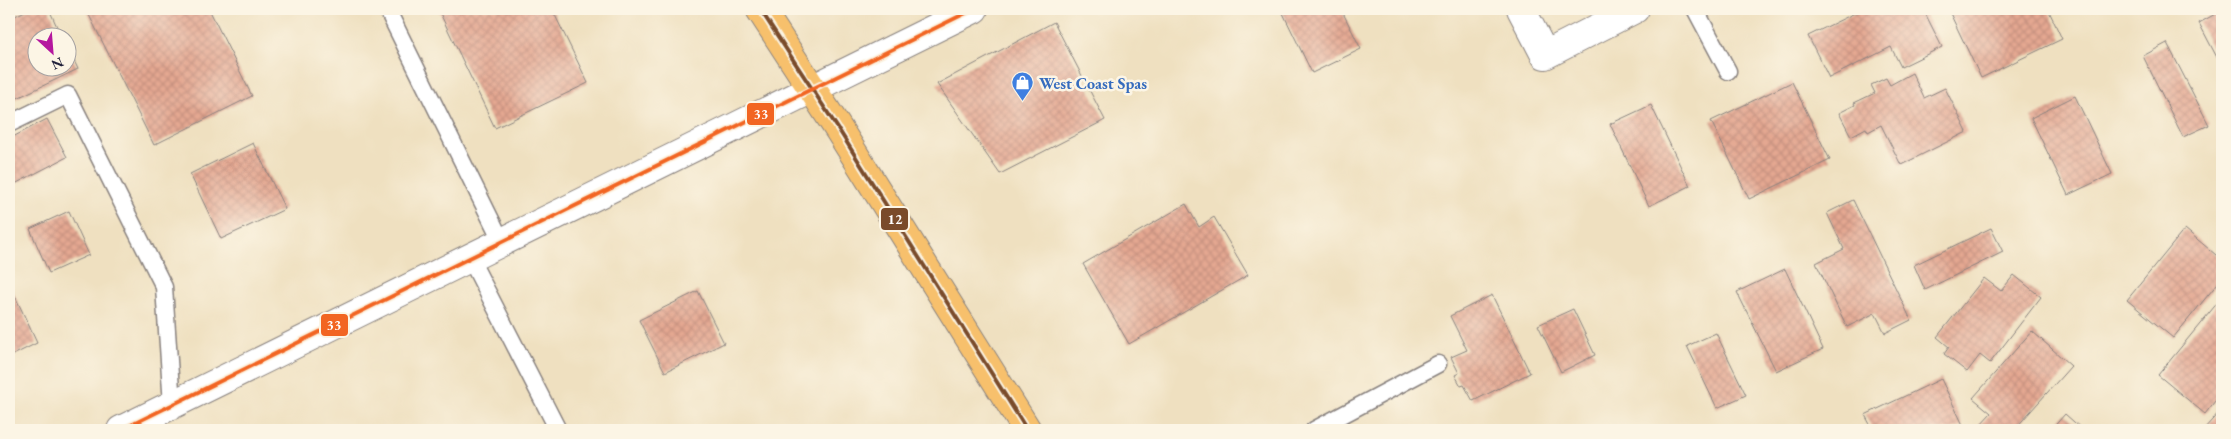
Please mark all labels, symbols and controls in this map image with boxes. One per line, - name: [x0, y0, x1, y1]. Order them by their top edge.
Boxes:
- north arrow: [28, 28, 78, 78]
- text: N: [48, 53, 67, 75]
- shop icon: West Coast Spas: [1011, 71, 1035, 102]
- place label: West Coast Spas: [1039, 73, 1147, 94]
- line badge: 33: [746, 102, 775, 126]
- text: 33: [754, 105, 768, 123]
- line badge: 12: [880, 207, 909, 231]
- text: 12: [888, 210, 903, 228]
- line badge: 33: [320, 313, 349, 337]
- text: 33: [327, 316, 341, 334]

